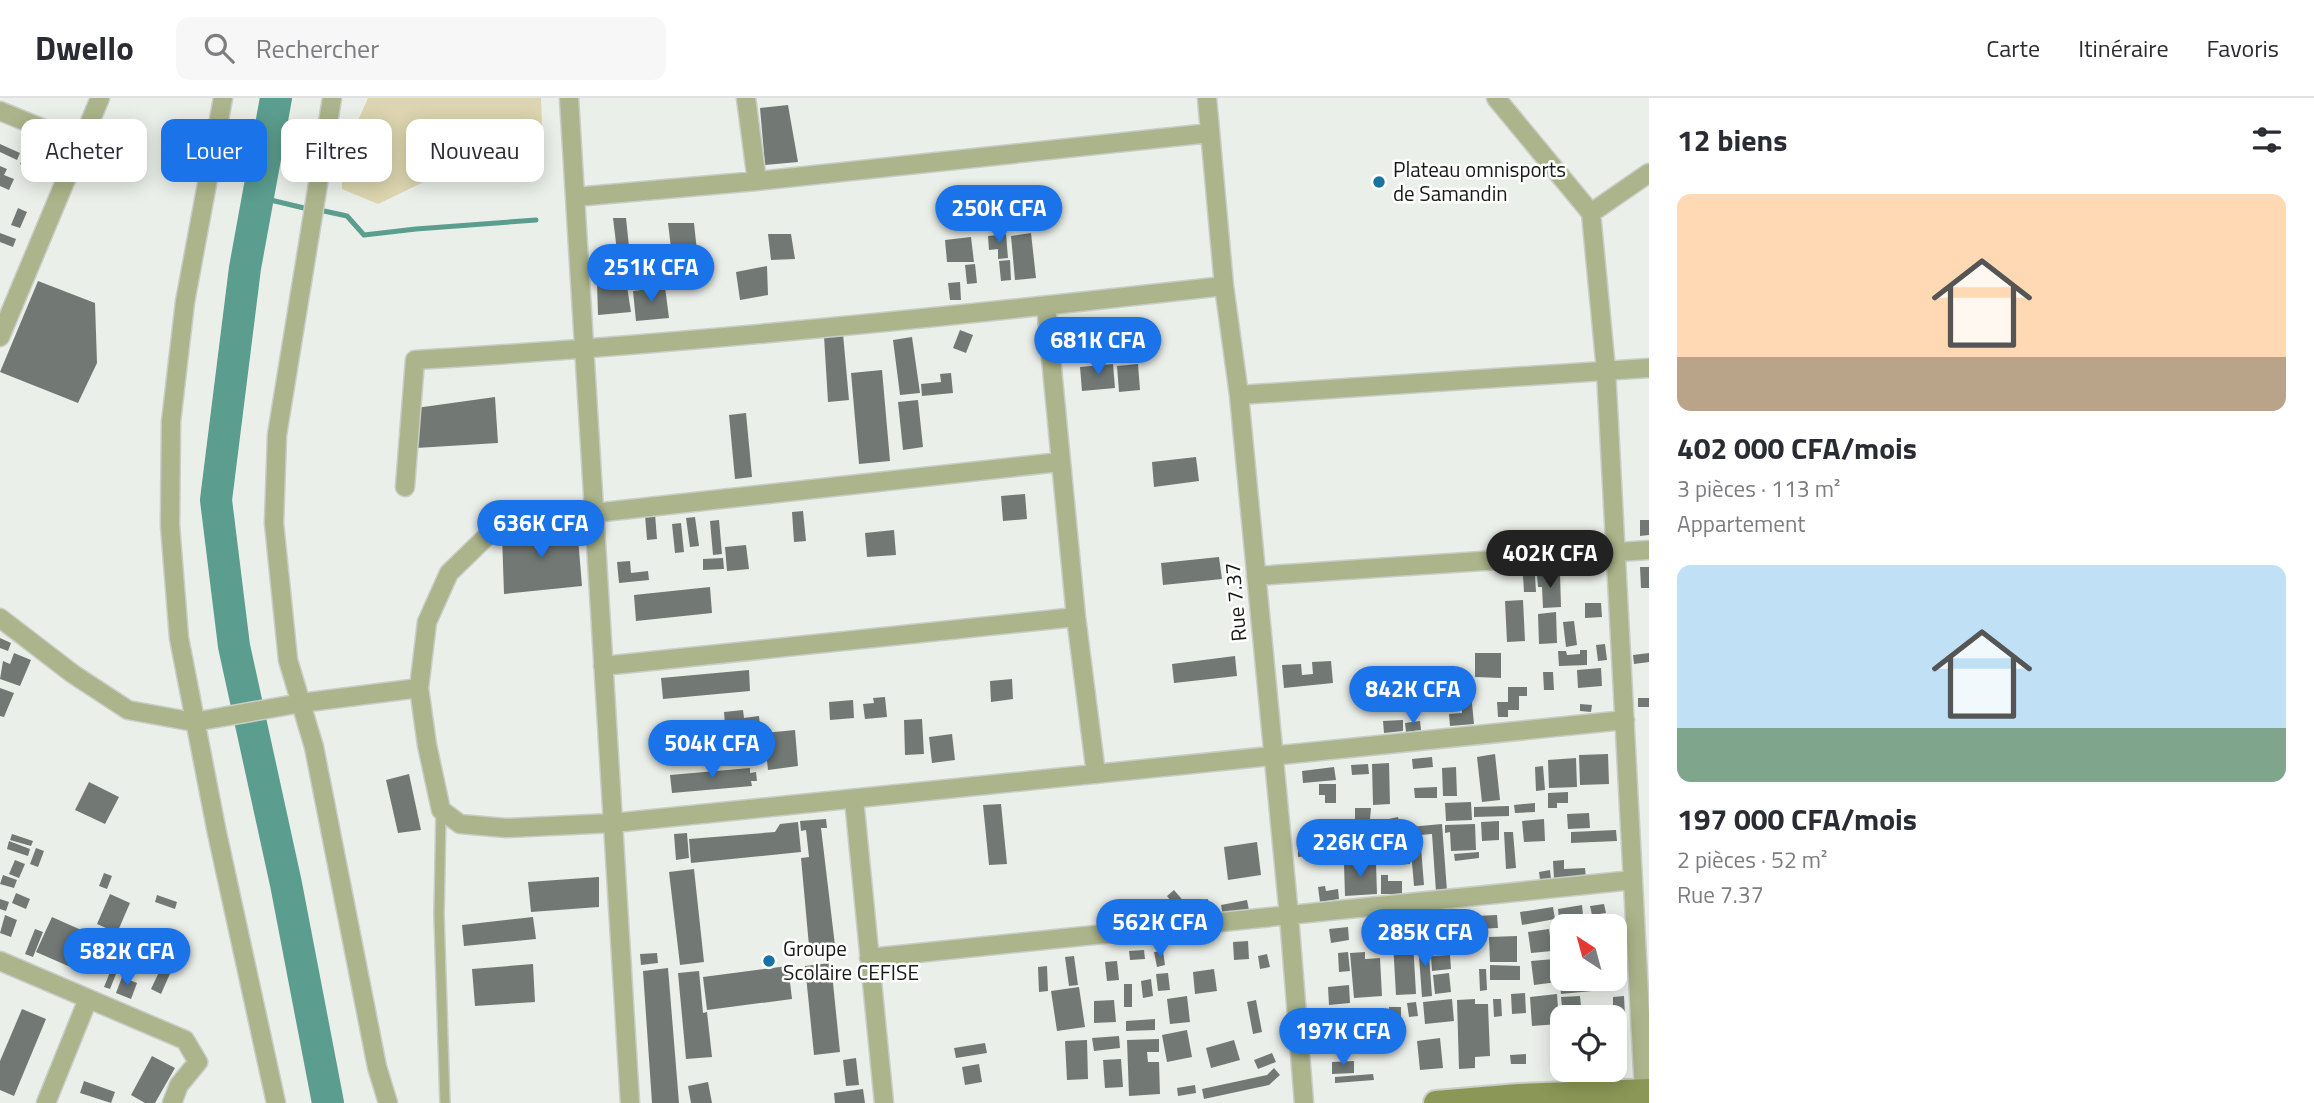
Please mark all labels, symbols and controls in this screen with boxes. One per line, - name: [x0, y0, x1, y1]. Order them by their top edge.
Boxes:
- search box: [176, 17, 666, 80]
- text: Dwello: [35, 23, 134, 73]
- icon: search: [200, 29, 238, 67]
- text: Rechercher: [256, 29, 379, 68]
- text: Carte: [1986, 30, 2040, 66]
- text: Itinéraire: [2078, 30, 2169, 66]
- text: Favoris: [2207, 30, 2279, 66]
- text: 12 biens: [1677, 117, 1787, 163]
- chip: Acheter: [21, 119, 147, 182]
- chip: Louer: [161, 119, 267, 182]
- chip: Filtres: [281, 119, 392, 182]
- chip: Nouveau: [406, 119, 544, 182]
- icon: filters: [2248, 121, 2286, 159]
- place label: Plateau omnisports de Samandin: [1393, 153, 1566, 209]
- marker: Plateau omnisports de Samandin: [1371, 174, 1387, 190]
- pin: 250K CFA: [927, 186, 1071, 245]
- text: 250K CFA: [951, 190, 1047, 225]
- icon: home: [1919, 240, 2045, 366]
- pin: 251K CFA: [579, 244, 723, 304]
- text: 251K CFA: [603, 249, 699, 284]
- pin: 681K CFA: [1026, 317, 1170, 377]
- text: 681K CFA: [1050, 322, 1146, 357]
- text: 402 000 CFA/mois: [1677, 425, 1917, 471]
- text: 3 pièces · 113 m²: [1677, 471, 1840, 506]
- pin: 636K CFA: [469, 500, 613, 560]
- text: 636K CFA: [493, 505, 589, 540]
- text: Appartement: [1677, 506, 1805, 541]
- pin: 402K CFA: [1478, 531, 1622, 590]
- text: 402K CFA: [1502, 535, 1598, 570]
- street label: Rue 7.37: [1216, 561, 1254, 643]
- icon: home: [1919, 611, 2045, 737]
- pin: 842K CFA: [1341, 666, 1485, 726]
- text: 842K CFA: [1365, 671, 1461, 706]
- pin: 504K CFA: [640, 720, 784, 780]
- text: 504K CFA: [664, 725, 760, 760]
- text: 197 000 CFA/mois: [1677, 796, 1917, 842]
- pin: 226K CFA: [1288, 820, 1432, 879]
- text: 226K CFA: [1312, 824, 1408, 859]
- text: 2 pièces · 52 m²: [1677, 842, 1828, 877]
- text: Rue 7.37: [1677, 877, 1764, 912]
- pin: 562K CFA: [1088, 900, 1232, 959]
- text: 562K CFA: [1112, 904, 1208, 939]
- pin: 285K CFA: [1353, 910, 1497, 969]
- text: 285K CFA: [1377, 914, 1473, 949]
- north arrow: [1550, 914, 1628, 990]
- map controls: [1550, 914, 1627, 1082]
- pin: 582K CFA: [55, 928, 199, 988]
- place label: Groupe Scolaire CEFISE: [783, 932, 919, 988]
- text: 582K CFA: [79, 933, 175, 968]
- marker: Groupe Scolaire CEFISE: [761, 953, 777, 969]
- button: locate: [1550, 1005, 1627, 1082]
- pin: 197K CFA: [1271, 1009, 1415, 1068]
- text: 197K CFA: [1295, 1013, 1391, 1048]

